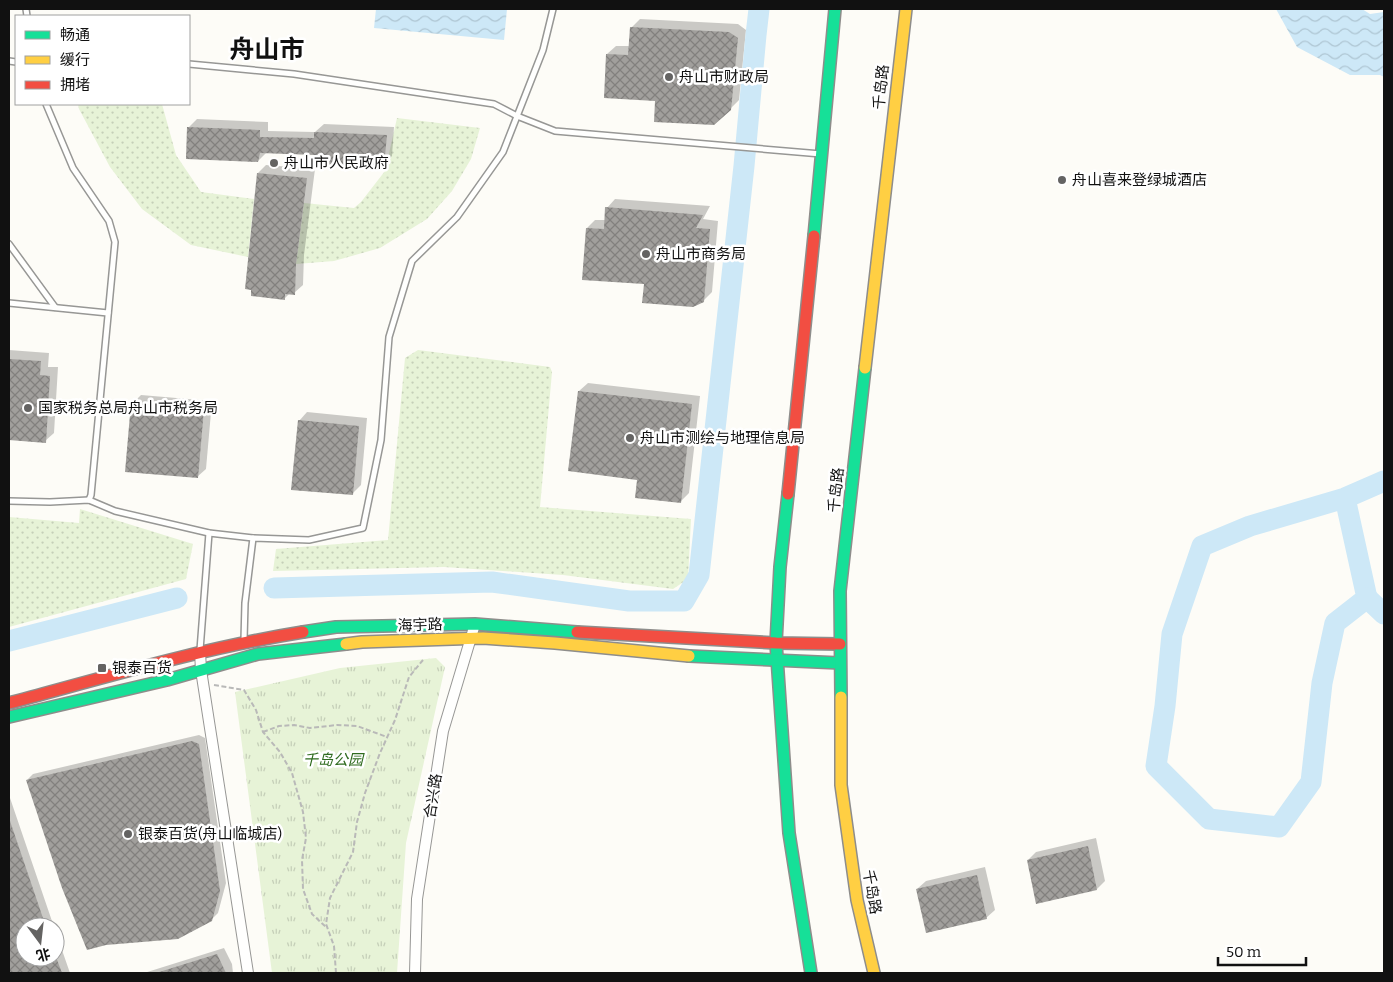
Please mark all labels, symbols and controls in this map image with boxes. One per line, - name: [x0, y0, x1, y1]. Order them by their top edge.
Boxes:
- legend: [15, 15, 190, 105]
- text: 畅通: [60, 26, 90, 44]
- district label: 舟山市: [229, 35, 305, 65]
- text: 缓行: [60, 51, 90, 69]
- street label: 千岛路: [870, 64, 892, 110]
- place label: 舟山市财政局: [679, 68, 769, 86]
- marker: 舟山市财政局: [663, 71, 675, 83]
- text: 拥堵: [60, 76, 90, 94]
- place label: 舟山市人民政府: [284, 154, 389, 172]
- marker: 舟山市人民政府: [268, 157, 280, 169]
- place label: 舟山喜来登绿城酒店: [1072, 171, 1207, 189]
- marker: 舟山喜来登绿城酒店: [1056, 174, 1068, 186]
- place label: 舟山市商务局: [656, 245, 746, 263]
- marker: 舟山市商务局: [640, 248, 652, 260]
- place label: 国家税务总局舟山市税务局: [38, 399, 218, 417]
- marker: 国家税务总局舟山市税务局: [22, 402, 34, 414]
- place label: 舟山市测绘与地理信息局: [640, 429, 805, 447]
- marker: 舟山市测绘与地理信息局: [624, 432, 636, 444]
- street label: 千岛路: [825, 467, 847, 513]
- street label: 海宇路: [397, 615, 443, 635]
- place label: 银泰百货: [112, 659, 172, 677]
- marker: 银泰百货: [96, 662, 108, 674]
- park label: 千岛公园: [303, 751, 365, 769]
- street label: 合兴路: [421, 772, 445, 820]
- place label: 银泰百货(舟山临城店): [138, 825, 282, 843]
- marker: 银泰百货(舟山临城店): [122, 828, 134, 840]
- street label: 千岛路: [859, 868, 885, 916]
- north arrow: [15, 917, 65, 967]
- scale bar: [1218, 934, 1306, 966]
- text: 50 m: [1226, 943, 1262, 961]
- text: 北: [34, 944, 52, 964]

